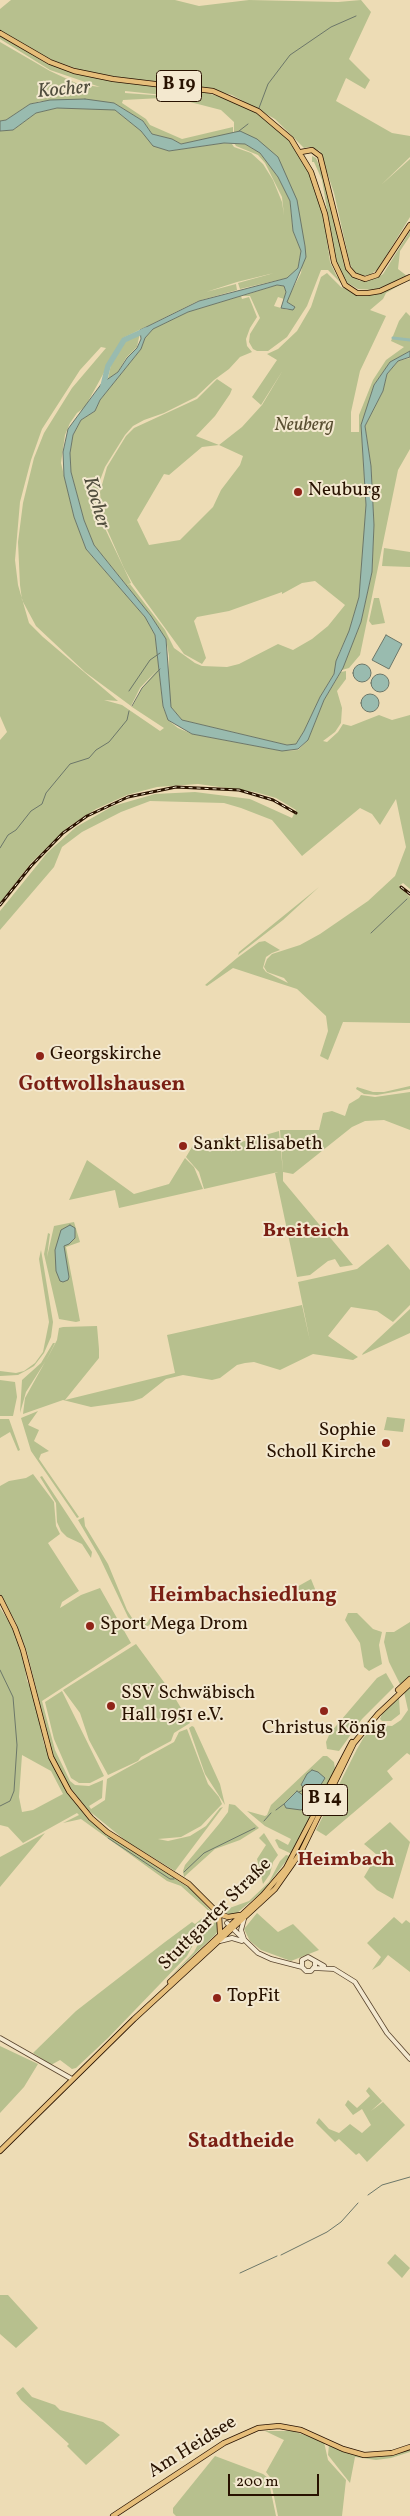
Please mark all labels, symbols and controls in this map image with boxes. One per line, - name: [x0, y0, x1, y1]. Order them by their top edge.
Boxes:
- road number: B 19: [156, 70, 202, 102]
- water label: Kocher: [36, 77, 92, 105]
- park label: Neuberg: [274, 416, 334, 438]
- water label: Kocher: [76, 474, 114, 532]
- place label: Neuburg: [308, 481, 381, 503]
- marker: Neuburg: [292, 486, 304, 498]
- place label: Georgskirche: [50, 1045, 161, 1067]
- marker: Georgskirche: [34, 1050, 46, 1062]
- district label: Gottwollshausen: [19, 1073, 185, 1099]
- place label: Sankt Elisabeth: [193, 1135, 323, 1157]
- marker: Sankt Elisabeth: [177, 1140, 189, 1152]
- district label: Breiteich: [263, 1220, 349, 1244]
- place label: Sophie Scholl Kirche: [266, 1421, 376, 1465]
- marker: Sophie Scholl Kirche: [380, 1437, 392, 1449]
- district label: Heimbachsiedlung: [149, 1584, 337, 1610]
- place label: Sport Mega Drom: [100, 1615, 248, 1637]
- marker: Sport Mega Drom: [84, 1620, 96, 1632]
- place label: SSV Schwäbisch Hall 1951 e.V.: [121, 1684, 255, 1728]
- marker: SSV Schwäbisch Hall 1951 e.V.: [105, 1700, 117, 1712]
- marker: Christus König: [318, 1705, 330, 1717]
- place label: Christus König: [262, 1719, 386, 1741]
- road number: B 14: [302, 1784, 348, 1816]
- district label: Heimbach: [297, 1849, 395, 1873]
- street label: Stuttgarter Straße: [155, 1854, 277, 1976]
- place label: TopFit: [227, 1987, 280, 2009]
- marker: TopFit: [211, 1992, 223, 2004]
- district label: Stadtheide: [188, 2130, 294, 2156]
- street label: Am Heidsee: [145, 2412, 241, 2484]
- scale bar: [230, 2464, 321, 2496]
- text: 200 m: [236, 2472, 279, 2493]

